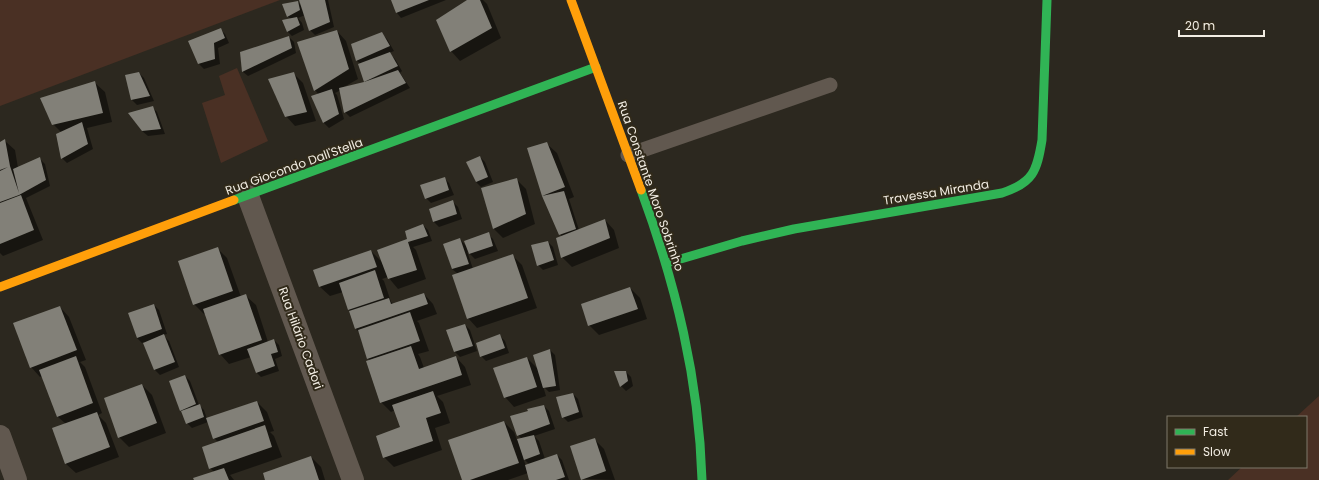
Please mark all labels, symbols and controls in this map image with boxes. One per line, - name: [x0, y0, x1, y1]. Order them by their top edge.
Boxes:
- scale bar: [1179, 12, 1264, 38]
- text: 20 m: [1185, 17, 1215, 34]
- street label: Rua Constante Moro Sobrinho: [614, 99, 688, 274]
- street label: Rua Giocondo Dall'Stella: [223, 133, 365, 199]
- street label: Travessa Miranda: [882, 175, 990, 209]
- street label: Rua Hilário Cadori: [275, 285, 327, 391]
- legend: [1167, 416, 1307, 468]
- text: Fast: [1203, 423, 1228, 440]
- text: Slow: [1203, 443, 1231, 460]

